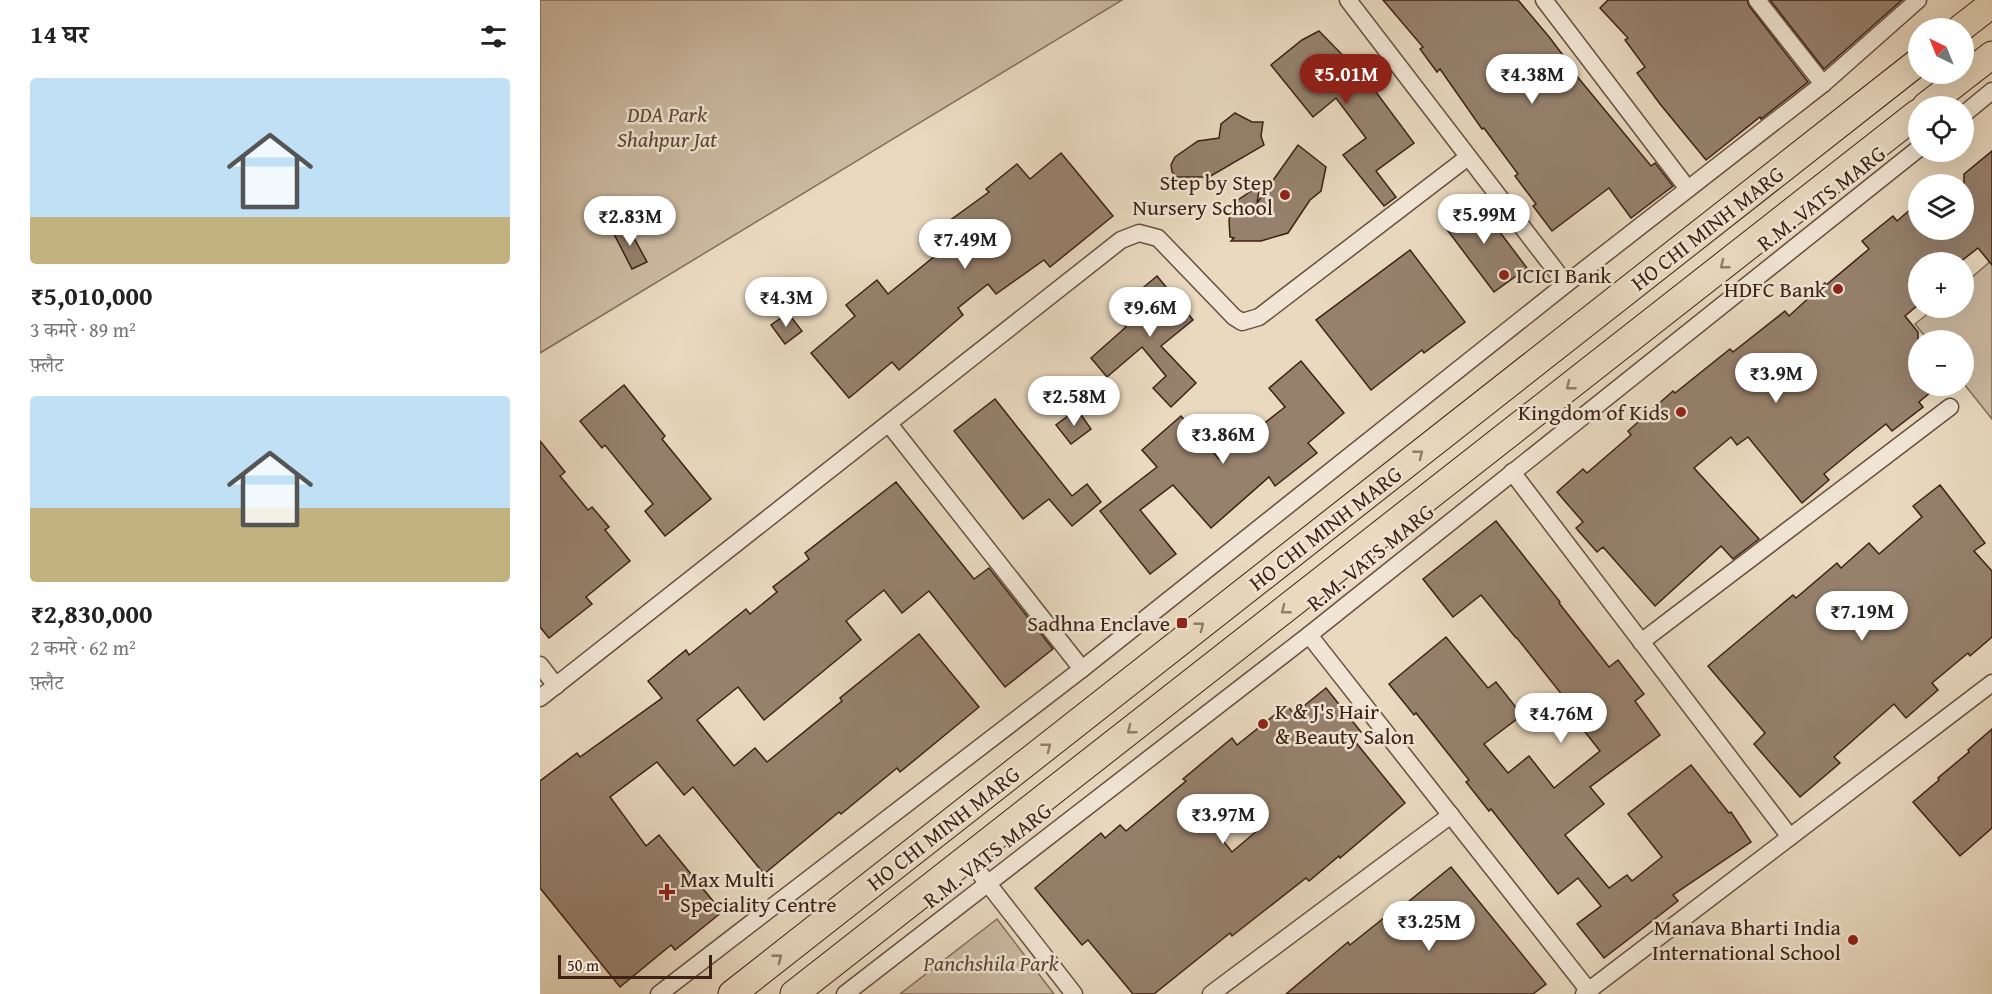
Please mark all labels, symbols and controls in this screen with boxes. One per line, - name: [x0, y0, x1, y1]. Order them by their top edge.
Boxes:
- text: 14 घर: [30, 14, 88, 53]
- north arrow: [1908, 18, 1974, 84]
- map controls: [1908, 18, 1974, 396]
- icon: filters: [477, 20, 510, 53]
- pin: ₹5.01M: [1297, 54, 1395, 105]
- pin: ₹4.38M: [1483, 54, 1581, 105]
- text: ₹5.01M: [1314, 59, 1378, 88]
- text: ₹4.38M: [1500, 59, 1564, 88]
- button: locate: [1908, 96, 1974, 162]
- park label: DDA Park Shahpur Jat: [617, 98, 718, 155]
- icon: home: [216, 117, 324, 225]
- street label: R.M. VATS MARG: [1750, 137, 1892, 259]
- street label: HO CHI MINH MARG: [1624, 158, 1790, 298]
- place label: Step by Step Nursery School: [1133, 166, 1273, 223]
- button: layers: [1908, 174, 1974, 240]
- marker: Step by Step Nursery School: [1278, 188, 1292, 202]
- pin: ₹5.99M: [1435, 194, 1533, 245]
- pin: ₹2.83M: [581, 196, 679, 247]
- text: ₹5.99M: [1452, 199, 1516, 228]
- text: ₹2.83M: [598, 201, 662, 230]
- pin: ₹7.49M: [916, 219, 1014, 270]
- text: ₹7.49M: [933, 224, 997, 253]
- button: +: [1908, 252, 1974, 318]
- one-way arrow: [1719, 258, 1730, 269]
- place label: ICICI Bank: [1516, 259, 1612, 291]
- marker: ICICI Bank: [1497, 268, 1511, 282]
- place label: HDFC Bank: [1724, 273, 1827, 305]
- text: ₹5,010,000: [30, 276, 152, 315]
- pin: ₹4.3M: [744, 277, 828, 328]
- text: ₹4.3M: [759, 282, 813, 311]
- marker: HDFC Bank: [1831, 282, 1845, 296]
- pin: ₹9.6M: [1108, 287, 1192, 338]
- text: ₹9.6M: [1123, 292, 1177, 321]
- text: 3 कमरे · 89 m²: [30, 315, 136, 344]
- button: −: [1908, 330, 1974, 396]
- text: फ़्लैट: [30, 350, 63, 379]
- pin: ₹3.9M: [1734, 353, 1818, 404]
- text: ₹3.9M: [1749, 358, 1803, 387]
- pin: ₹2.58M: [1025, 376, 1123, 427]
- one-way arrow: [1566, 378, 1577, 389]
- text: ₹2.58M: [1042, 381, 1106, 410]
- place label: Kingdom of Kids: [1518, 396, 1669, 428]
- marker: Kingdom of Kids: [1674, 405, 1688, 419]
- pin: ₹3.86M: [1174, 414, 1272, 465]
- text: ₹3.86M: [1191, 419, 1255, 448]
- icon: home: [216, 435, 324, 543]
- one-way arrow: [1413, 450, 1424, 461]
- street label: HO CHI MINH MARG: [1242, 458, 1408, 598]
- street label: R.M. VATS MARG: [1299, 496, 1441, 618]
- pin: ₹7.19M: [1813, 591, 1911, 642]
- text: ₹2,830,000: [30, 594, 152, 633]
- text: ₹7.19M: [1830, 596, 1894, 625]
- one-way arrow: [1280, 602, 1291, 613]
- place label: Sadhna Enclave: [1027, 607, 1170, 639]
- marker: Sadhna Enclave: [1175, 616, 1189, 630]
- one-way arrow: [1193, 623, 1204, 634]
- text: 2 कमरे · 62 m²: [30, 633, 136, 662]
- text: फ़्लैट: [30, 668, 63, 697]
- pin: ₹4.76M: [1512, 693, 1610, 744]
- place label: K & J's Hair & Beauty Salon: [1275, 695, 1415, 752]
- text: ₹4.76M: [1529, 698, 1593, 727]
- marker: K & J's Hair & Beauty Salon: [1256, 717, 1270, 731]
- one-way arrow: [1127, 722, 1138, 733]
- one-way arrow: [1040, 743, 1051, 754]
- street label: HO CHI MINH MARG: [860, 758, 1026, 898]
- street label: R.M. VATS MARG: [916, 794, 1058, 916]
- pin: ₹3.97M: [1174, 794, 1272, 845]
- text: ₹3.97M: [1191, 799, 1255, 828]
- place label: Max Multi Speciality Centre: [680, 863, 837, 920]
- marker: Max Multi Speciality Centre: [658, 883, 676, 901]
- pin: ₹3.25M: [1380, 901, 1478, 952]
- text: ₹3.25M: [1397, 906, 1461, 935]
- place label: Manava Bharti India International School: [1652, 911, 1842, 968]
- marker: Manava Bharti India International School: [1846, 933, 1860, 947]
- park label: Panchshila Park: [922, 947, 1060, 979]
- scale bar: [558, 952, 712, 980]
- text: 50 m: [567, 953, 599, 977]
- one-way arrow: [771, 954, 782, 965]

